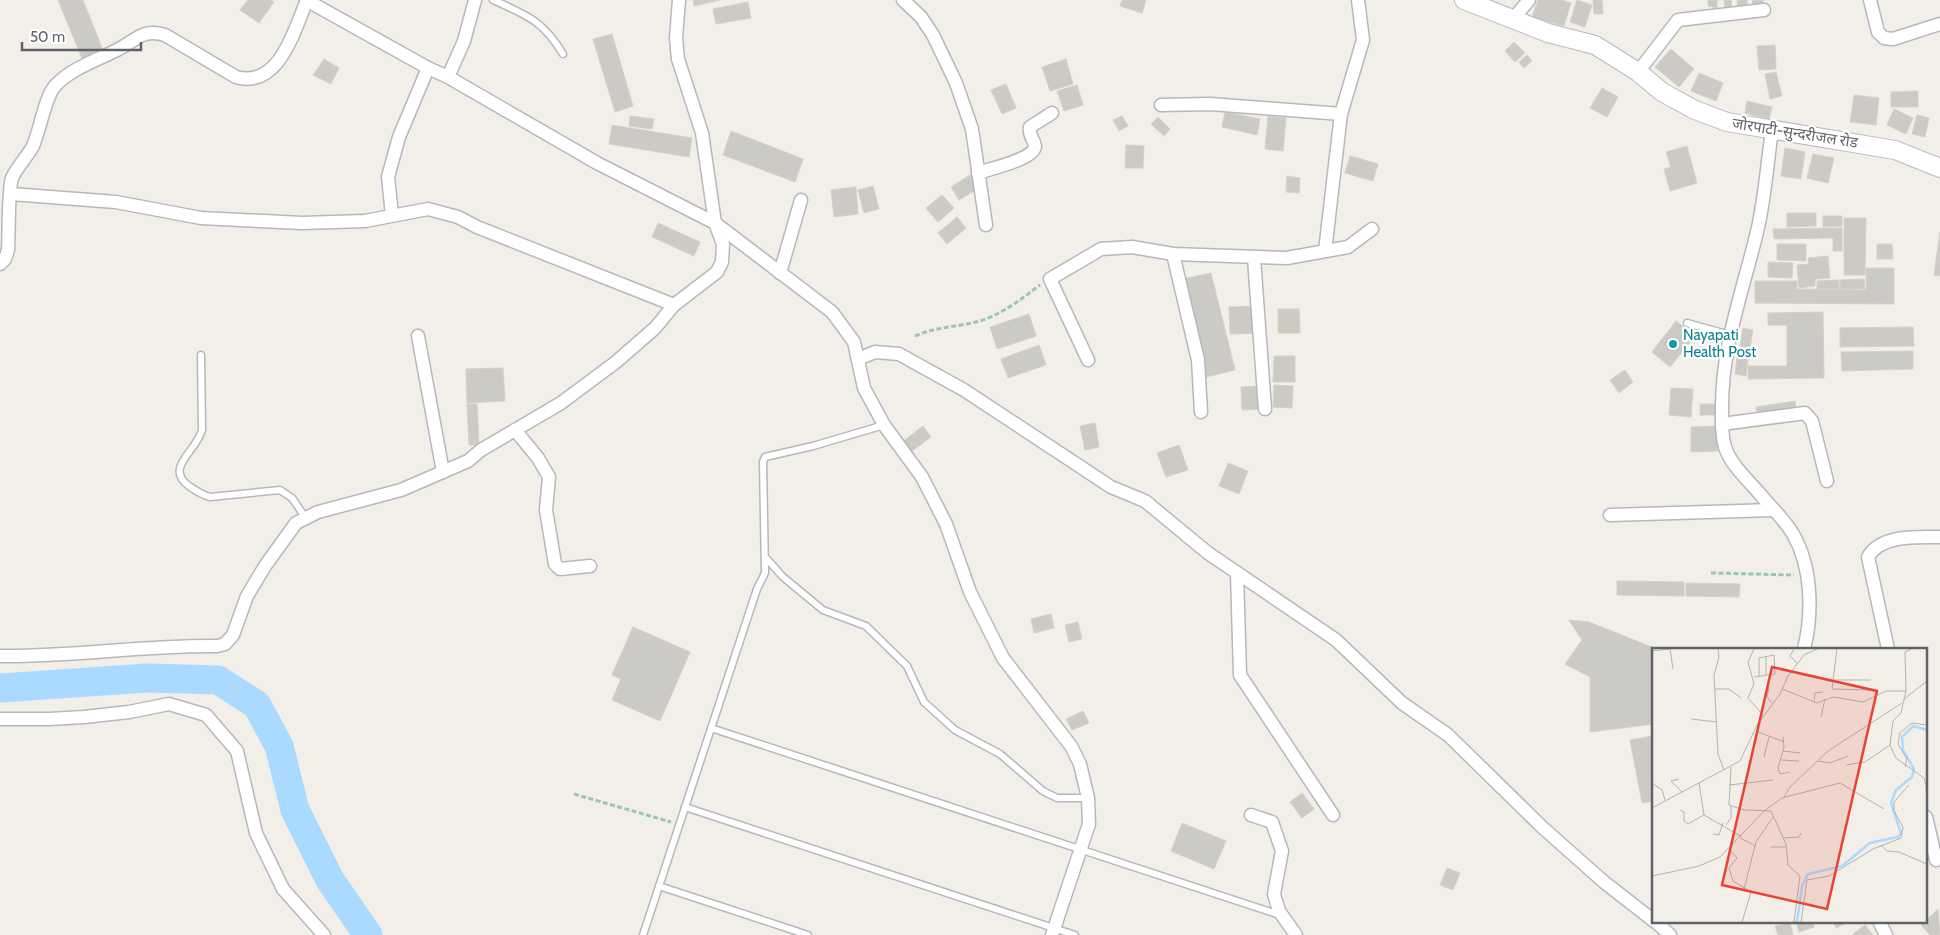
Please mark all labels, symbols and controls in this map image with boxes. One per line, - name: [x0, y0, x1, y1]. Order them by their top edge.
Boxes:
- scale bar: [22, 20, 141, 52]
- text: 50 m: [30, 28, 65, 46]
- street label: जोरपाटी-सुन्दरीजल रोड: [1731, 114, 1860, 153]
- place label: Nayapati Health Post: [1683, 326, 1756, 361]
- marker: Nayapati Health Post: [1667, 338, 1679, 350]
- inset map: [1652, 648, 1928, 922]

